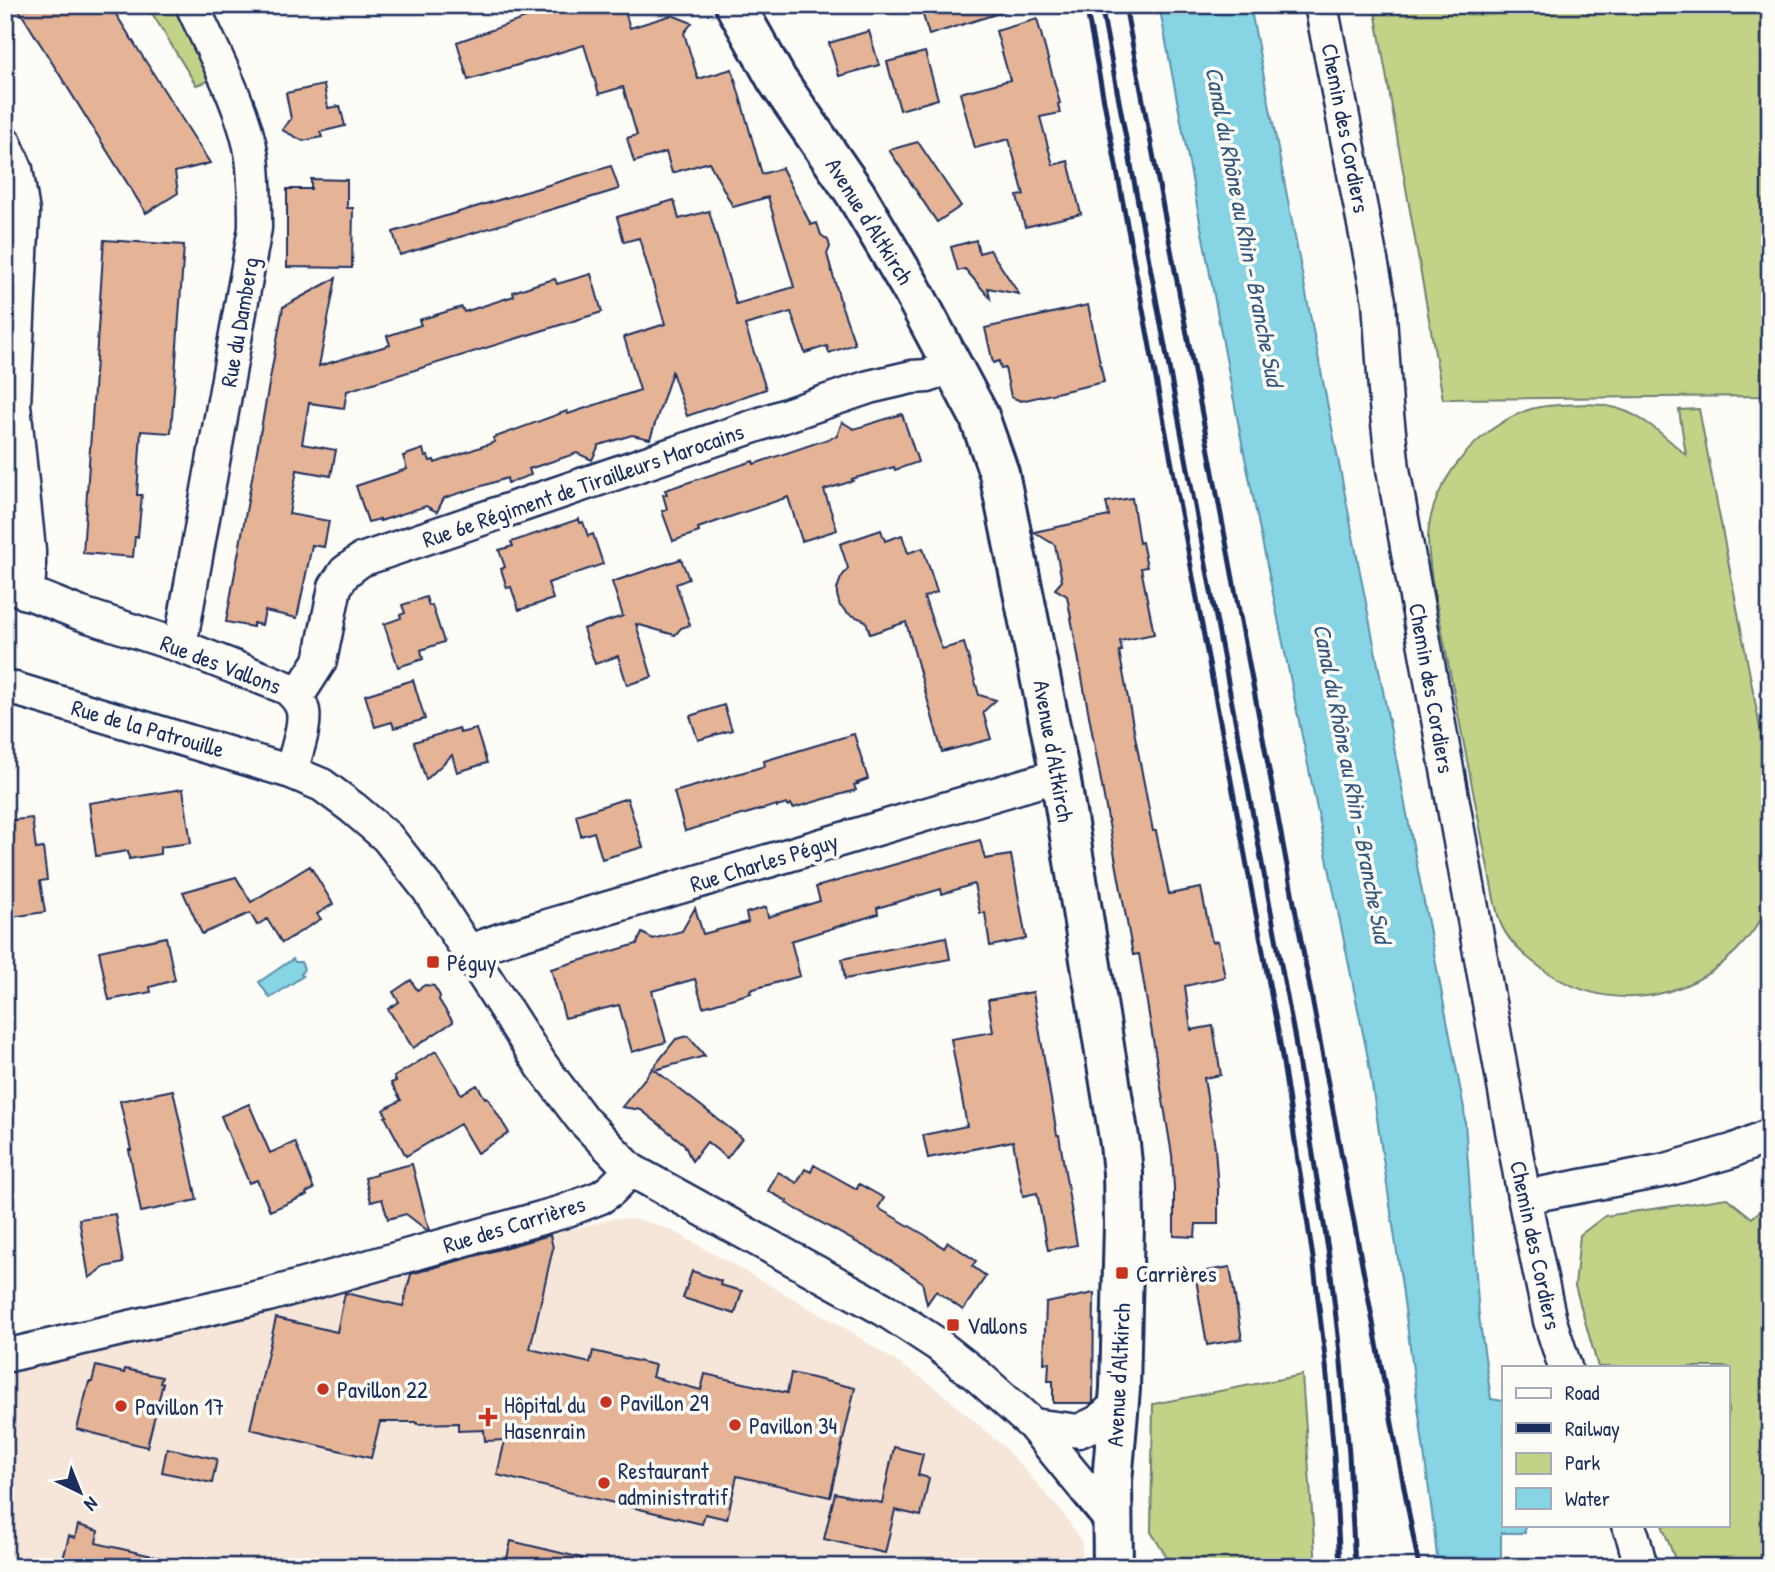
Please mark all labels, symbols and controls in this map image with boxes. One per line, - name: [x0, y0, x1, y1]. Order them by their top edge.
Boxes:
- street label: Chemin des Cordiers: [1314, 41, 1378, 215]
- water label: Canal du Rhône au Rhin - Branche Sud: [1198, 64, 1292, 392]
- street label: Avenue d'Altkirch: [819, 152, 921, 290]
- street label: Rue du Damberg: [212, 255, 266, 389]
- street label: Rue 6e Régiment de Tirailleurs Marocains: [418, 415, 748, 555]
- street label: Chemin des Cordiers: [1402, 601, 1462, 775]
- water label: Canal du Rhône au Rhin - Branche Sud: [1306, 621, 1400, 949]
- street label: Rue des Vallons: [156, 627, 286, 701]
- street label: Avenue d'Altkirch: [1026, 678, 1082, 825]
- street label: Rue de la Patrouille: [68, 691, 228, 765]
- street label: Rue Charles Péguy: [686, 825, 842, 899]
- place label: Péguy: [447, 947, 497, 978]
- marker: Péguy: [425, 954, 441, 970]
- street label: Chemin des Cordiers: [1503, 1158, 1569, 1332]
- street label: Rue des Carrières: [439, 1188, 589, 1260]
- place label: Carrières: [1136, 1258, 1217, 1289]
- marker: Carrières: [1114, 1265, 1130, 1281]
- street label: Avenue d'Altkirch: [1099, 1302, 1137, 1448]
- place label: Vallons: [967, 1310, 1028, 1341]
- marker: Vallons: [945, 1317, 961, 1333]
- legend: [1502, 1366, 1730, 1526]
- place label: Pavillon 22: [337, 1374, 428, 1405]
- text: Road: [1565, 1378, 1599, 1407]
- marker: Pavillon 22: [315, 1381, 331, 1397]
- place label: Pavillon 29: [620, 1387, 709, 1418]
- place label: Hôpital du Hasenrain: [504, 1389, 586, 1446]
- place label: Pavillon 17: [135, 1391, 224, 1422]
- marker: Pavillon 29: [598, 1394, 614, 1410]
- marker: Pavillon 17: [113, 1398, 129, 1414]
- marker: Hôpital du Hasenrain: [478, 1407, 498, 1427]
- place label: Pavillon 34: [749, 1410, 837, 1441]
- text: Railway: [1565, 1414, 1620, 1443]
- marker: Pavillon 34: [727, 1417, 743, 1433]
- text: Park: [1565, 1448, 1600, 1477]
- place label: Restaurant administratif: [618, 1455, 729, 1512]
- north arrow: [46, 1456, 116, 1526]
- marker: Restaurant administratif: [596, 1475, 612, 1491]
- text: Water: [1565, 1484, 1610, 1513]
- text: N: [79, 1491, 104, 1517]

